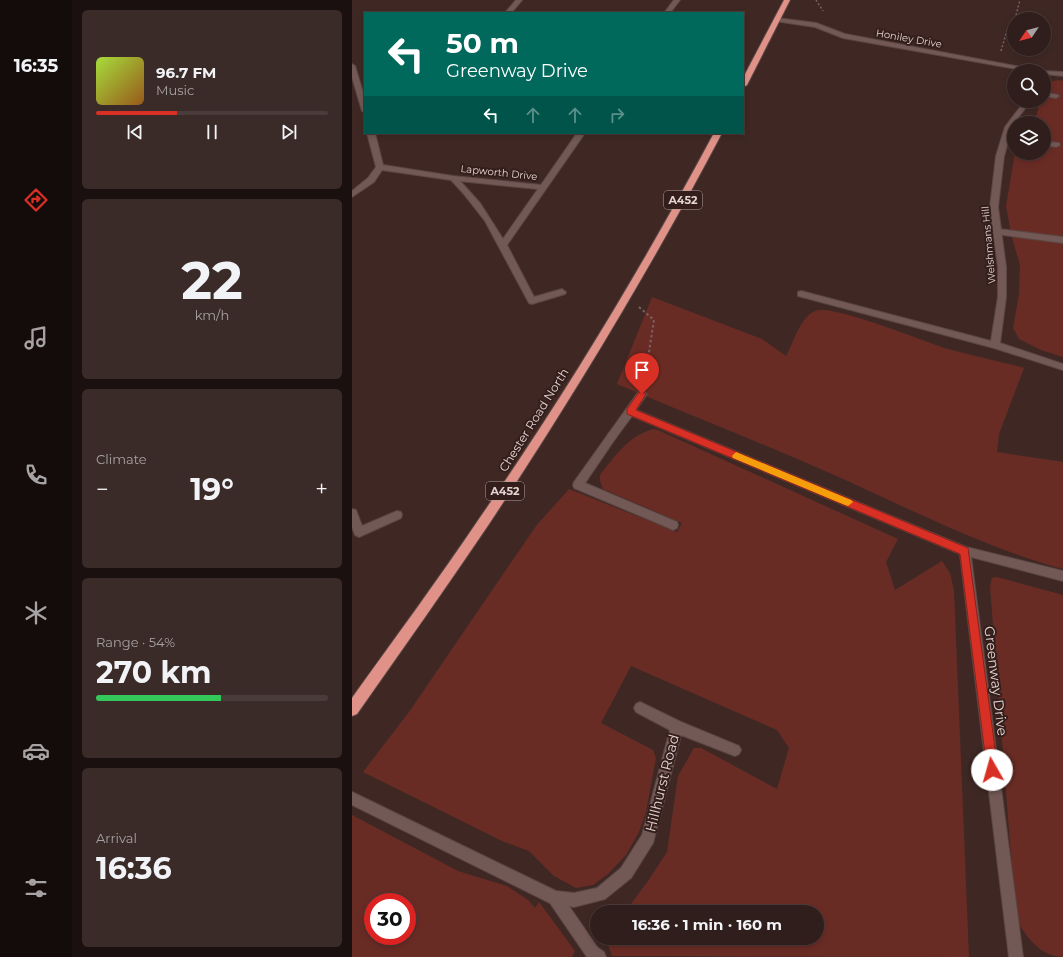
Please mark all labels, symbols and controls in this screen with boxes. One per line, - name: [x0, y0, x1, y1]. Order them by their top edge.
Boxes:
- north arrow: [1007, 12, 1051, 56]
- map controls: [1007, 12, 1051, 160]
- text: 50 m: [446, 26, 519, 60]
- street label: Honiley Drive: [875, 26, 943, 51]
- icon: left: [380, 28, 432, 80]
- text: 16:35: [14, 55, 58, 77]
- text: Greenway Drive: [446, 60, 588, 82]
- text: 96.7 FM: [156, 63, 216, 82]
- button: search: [1007, 64, 1051, 108]
- text: Music: [156, 82, 194, 98]
- icon: left: [480, 104, 502, 126]
- icon: ahead: [522, 104, 544, 126]
- icon: ahead: [564, 104, 586, 126]
- icon: right: [606, 104, 628, 126]
- button: layers: [1007, 116, 1051, 160]
- icon: previous: [124, 121, 146, 143]
- icon: pause: [201, 121, 223, 143]
- icon: next: [278, 121, 300, 143]
- street label: Lapworth Drive: [460, 162, 538, 183]
- icon: directions: [22, 186, 50, 214]
- road number: A452: [664, 191, 702, 209]
- street label: Welshmans Hill: [979, 206, 998, 284]
- text: 22: [181, 249, 243, 312]
- text: km/h: [195, 307, 229, 323]
- icon: music: [22, 324, 50, 352]
- pin: [625, 353, 659, 394]
- icon: arrive: [631, 359, 653, 381]
- street label: Chester Road North: [496, 365, 572, 474]
- text: Climate: [96, 451, 147, 467]
- icon: phone: [22, 461, 50, 489]
- text: 19°: [190, 471, 234, 508]
- text: −: [96, 476, 109, 503]
- text: +: [315, 476, 328, 503]
- road number: A452: [486, 482, 524, 500]
- icon: climate: [22, 599, 50, 627]
- street label: Greenway Drive: [980, 625, 1012, 737]
- text: Range · 54%: [96, 634, 175, 650]
- text: 270 km: [96, 654, 212, 691]
- street label: Hillhurst Road: [641, 732, 683, 834]
- icon: car: [22, 737, 50, 765]
- position arrow: [971, 749, 1013, 791]
- text: Arrival: [96, 830, 137, 846]
- text: 16:36: [96, 850, 172, 887]
- icon: filters: [22, 874, 50, 902]
- speed limit sign: 30: [364, 893, 416, 945]
- text: 16:36 · 1 min · 160 m: [632, 915, 782, 934]

